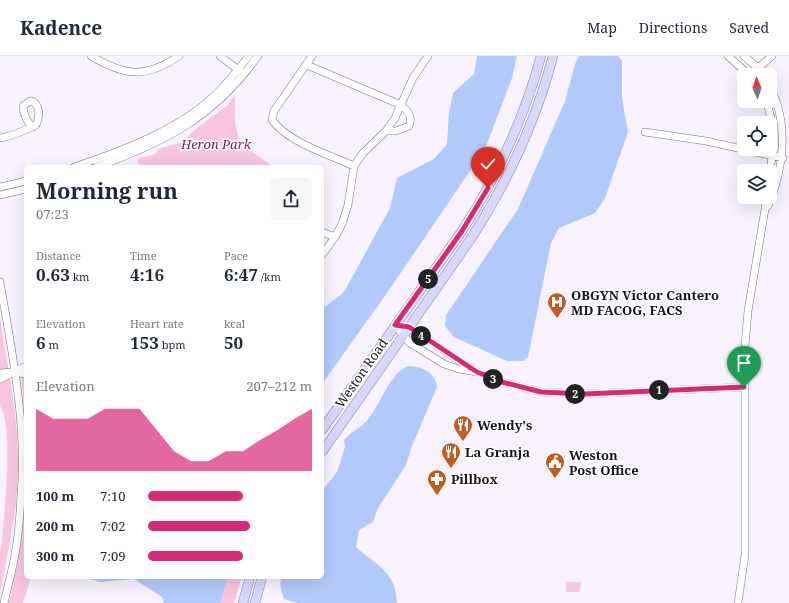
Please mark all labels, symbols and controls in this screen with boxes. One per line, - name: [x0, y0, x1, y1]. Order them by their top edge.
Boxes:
- text: Kadence: [20, 15, 102, 41]
- text: Map: [587, 18, 617, 37]
- text: Directions: [639, 18, 707, 37]
- text: Saved: [729, 18, 769, 37]
- north arrow: [737, 68, 777, 108]
- map controls: [737, 68, 777, 204]
- button: locate: [737, 116, 777, 156]
- park label: Heron Park: [180, 135, 252, 153]
- pin: [471, 147, 505, 188]
- icon: check: [477, 153, 499, 175]
- button: layers: [737, 164, 777, 204]
- text: Morning run: [36, 175, 178, 205]
- button: share: [270, 178, 312, 220]
- text: 07:23: [36, 205, 69, 223]
- text: Distance: [36, 248, 81, 263]
- text: Time: [130, 248, 157, 263]
- text: Pace: [224, 248, 248, 263]
- text: 0.63: [36, 263, 70, 286]
- text: 4:16: [130, 263, 164, 286]
- text: 6:47: [224, 263, 258, 286]
- text: km: [70, 269, 90, 284]
- text: /km: [258, 269, 281, 284]
- pin: 5: [418, 269, 438, 289]
- text: 5: [425, 271, 431, 286]
- place label: OBGYN Victor Cantero MD FACOG, FACS: [571, 286, 719, 319]
- hospital icon: OBGYN Victor Cantero MD FACOG, FACS: [546, 291, 568, 319]
- text: Elevation: [36, 316, 86, 331]
- text: Heart rate: [130, 316, 184, 331]
- text: kcal: [224, 316, 245, 331]
- pin: 4: [411, 326, 431, 346]
- text: 4: [418, 328, 424, 343]
- text: 6: [36, 331, 46, 354]
- text: 153: [130, 331, 159, 354]
- text: 50: [224, 331, 243, 354]
- street label: Weston Road: [330, 335, 392, 411]
- text: m: [46, 337, 59, 352]
- text: bpm: [159, 337, 186, 352]
- pin: [727, 346, 761, 387]
- icon: arrive: [733, 352, 755, 374]
- pin: 3: [483, 369, 503, 389]
- text: 3: [490, 371, 496, 386]
- text: Elevation: [36, 377, 95, 395]
- text: 207–212 m: [246, 377, 312, 395]
- pin: 1: [649, 380, 669, 400]
- text: 1: [656, 382, 662, 397]
- pin: 2: [565, 384, 585, 404]
- text: 2: [572, 386, 578, 401]
- restaurant icon: Wendy's: [452, 414, 474, 442]
- place label: Wendy's: [477, 416, 532, 434]
- restaurant icon: La Granja: [440, 441, 462, 469]
- place label: La Granja: [465, 443, 530, 461]
- place label: Weston Post Office: [569, 446, 639, 479]
- public building icon: Weston Post Office: [544, 451, 566, 479]
- pharmacy icon: Pillbox: [426, 468, 448, 496]
- place label: Pillbox: [451, 470, 498, 488]
- text: 100 m: [36, 487, 74, 505]
- text: 7:10: [100, 487, 126, 505]
- text: 200 m: [36, 517, 74, 535]
- text: 7:02: [100, 517, 126, 535]
- text: 300 m: [36, 547, 74, 565]
- text: 7:09: [100, 547, 126, 565]

